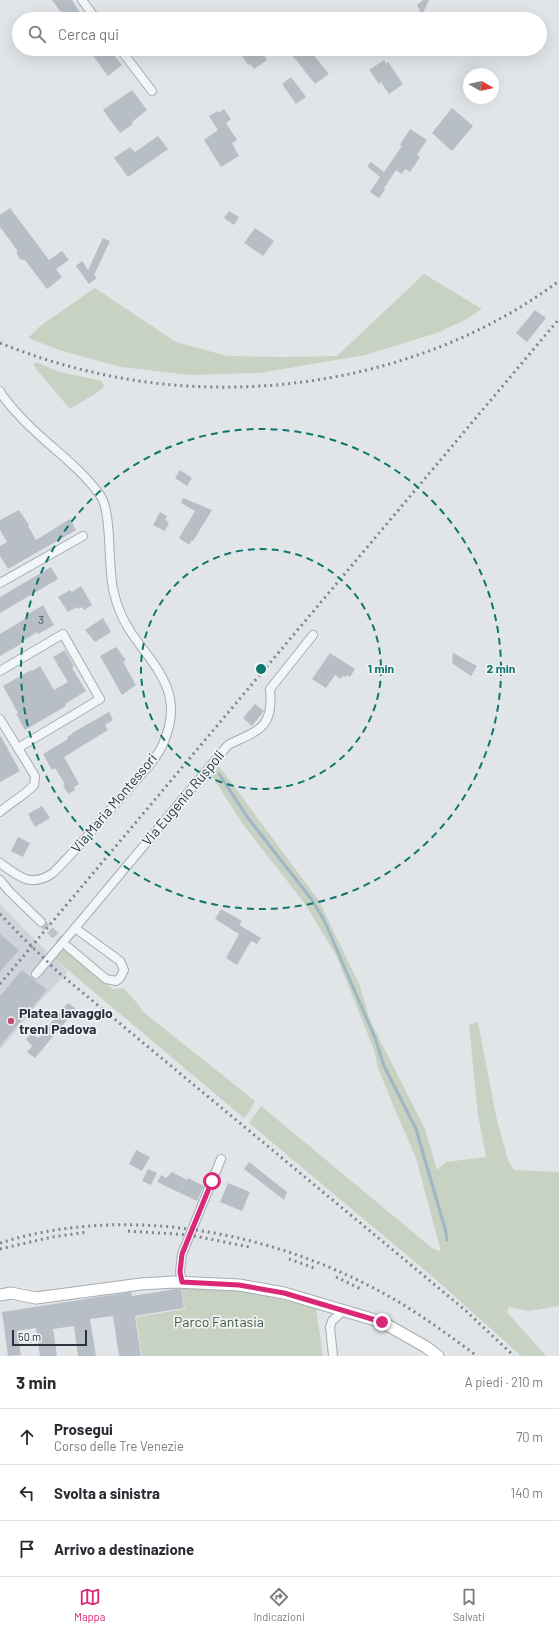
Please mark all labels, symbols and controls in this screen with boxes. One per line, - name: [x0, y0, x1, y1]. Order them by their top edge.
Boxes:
- search box: [12, 12, 547, 56]
- icon: search: [26, 23, 48, 45]
- text: Cerca qui: [58, 25, 119, 43]
- north arrow: [463, 68, 499, 104]
- house number: 3: [38, 612, 44, 626]
- text: 1 min: [368, 661, 394, 675]
- text: 2 min: [487, 661, 515, 675]
- centre of rings: [254, 662, 268, 676]
- street label: Via Eugenio Ruspoli: [138, 747, 227, 849]
- street label: Via Maria Montessori: [67, 750, 160, 856]
- place label: Platea lavaggio treni Padova: [19, 1004, 113, 1037]
- marker: Platea lavaggio treni Padova: [6, 1016, 16, 1026]
- route start: [203, 1172, 221, 1190]
- park label: Parco Fantasia: [174, 1313, 264, 1330]
- route end: [373, 1313, 391, 1331]
- scale bar: [12, 1328, 87, 1347]
- text: 50 m: [18, 1330, 41, 1343]
- text: 3 min: [16, 1372, 56, 1392]
- text: A piedi · 210 m: [465, 1374, 543, 1390]
- text: Prosegui: [54, 1420, 113, 1438]
- icon: ahead: [16, 1426, 38, 1448]
- text: 70 m: [516, 1429, 543, 1445]
- text: Corso delle Tre Venezie: [54, 1438, 184, 1454]
- icon: left: [16, 1482, 38, 1504]
- text: Svolta a sinistra: [54, 1484, 160, 1502]
- text: 140 m: [511, 1485, 543, 1501]
- icon: arrive: [16, 1538, 38, 1560]
- text: Arrivo a destinazione: [54, 1540, 194, 1558]
- tab: Mappa: [74, 1586, 105, 1623]
- tab: Indicazioni: [253, 1586, 305, 1623]
- tab: Salvati: [453, 1586, 485, 1623]

